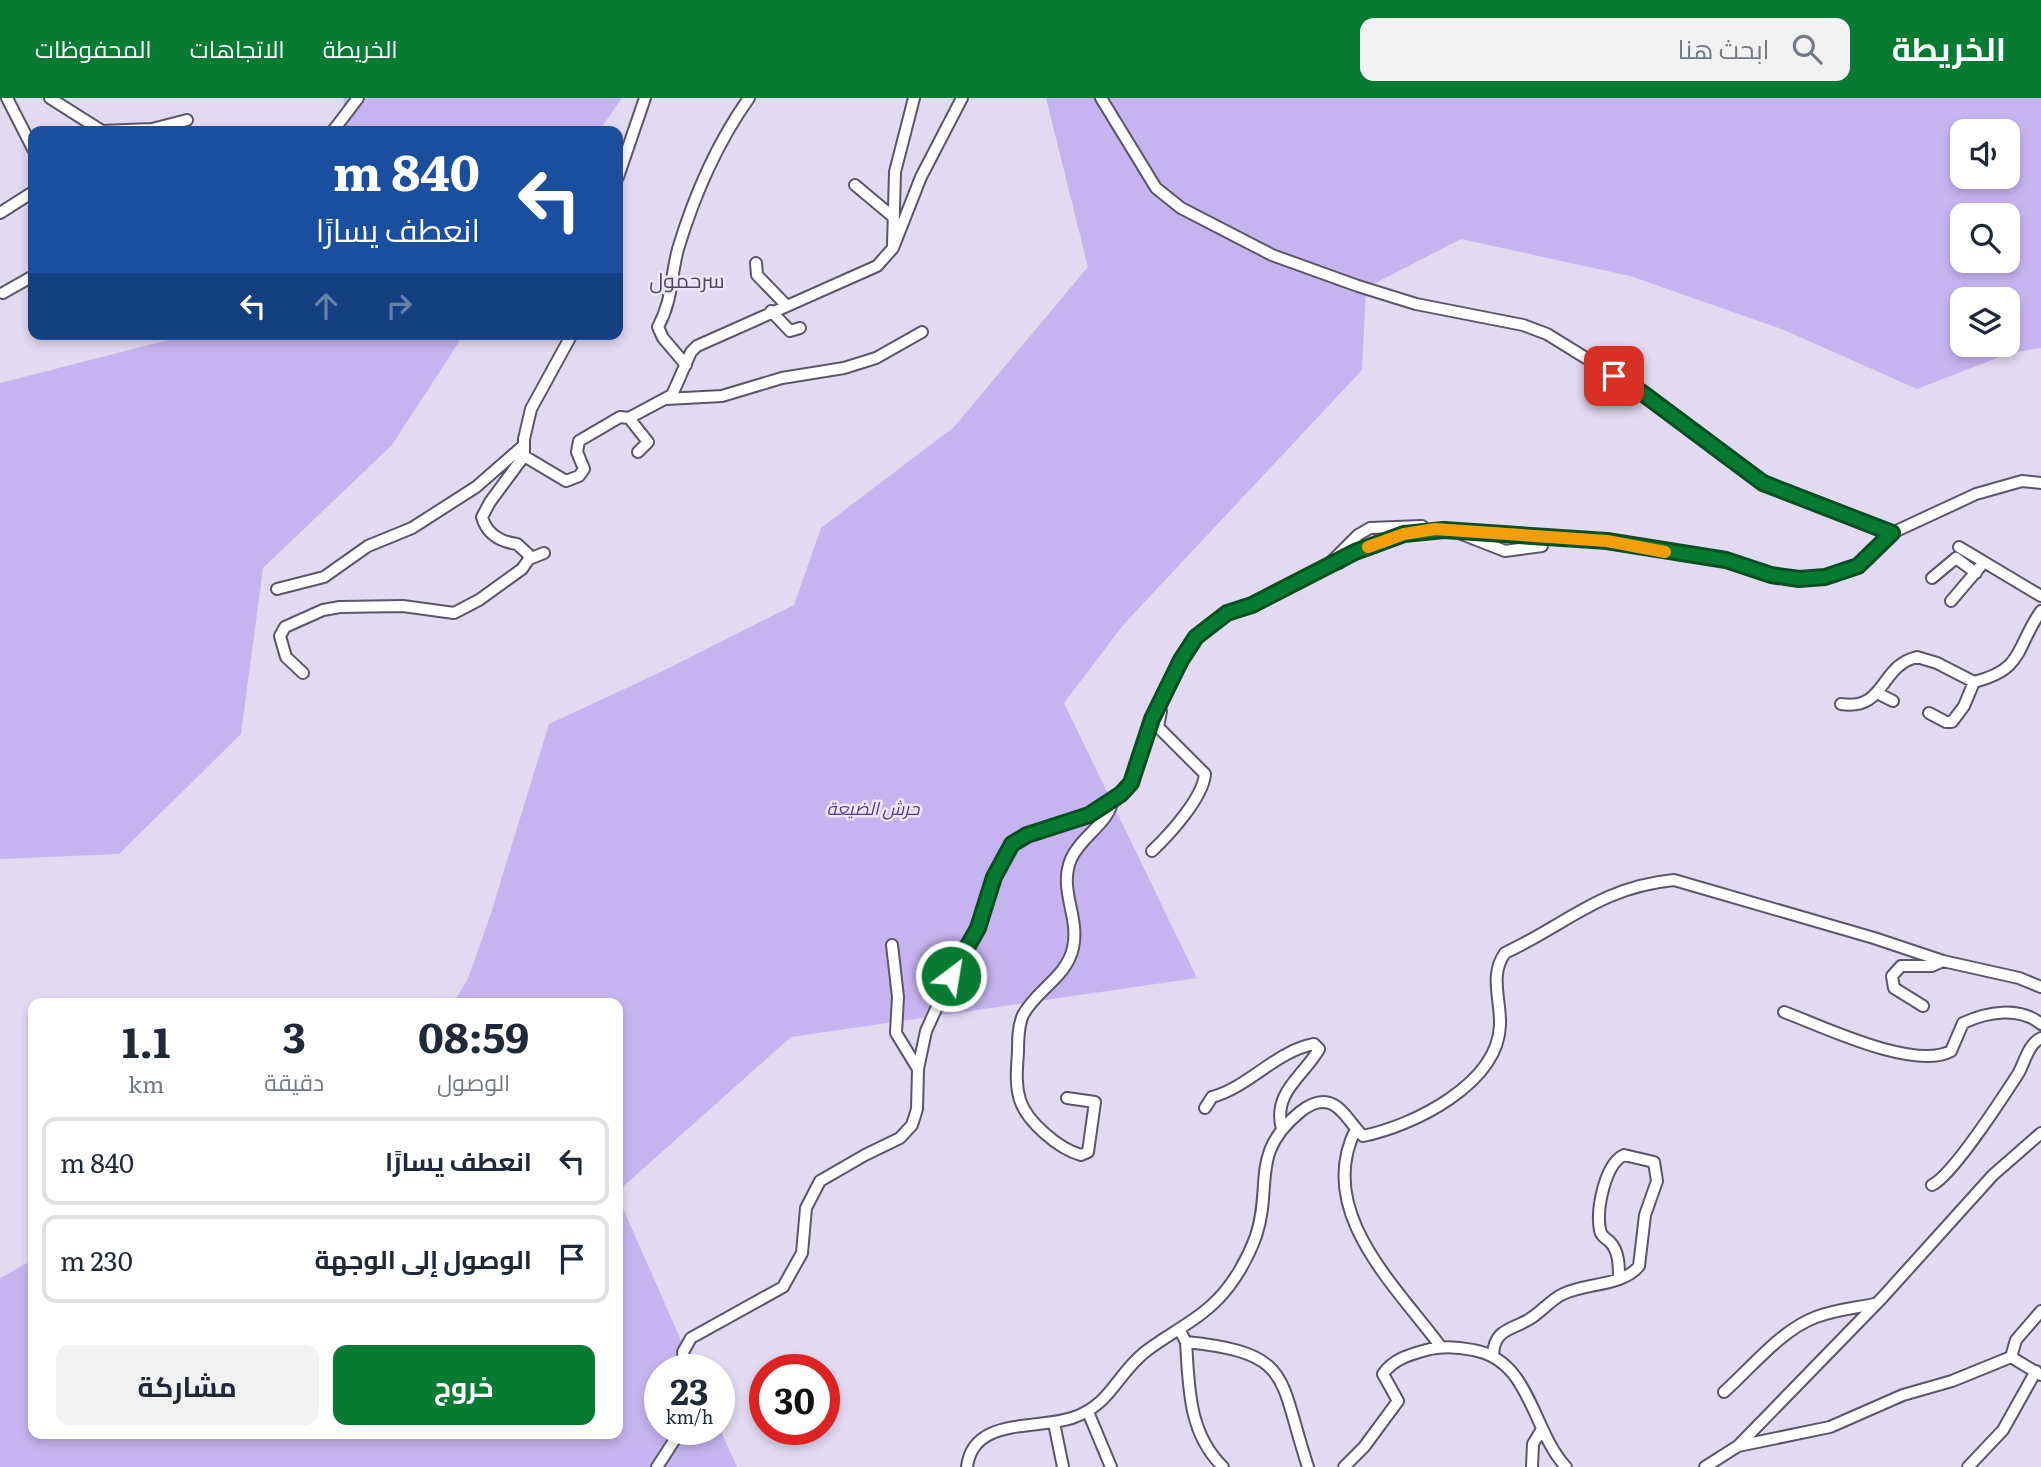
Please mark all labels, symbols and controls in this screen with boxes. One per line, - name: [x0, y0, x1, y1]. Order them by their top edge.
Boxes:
- search box: [1360, 18, 1850, 81]
- text: الخريطة: [1892, 22, 2006, 71]
- text: ابحث هنا: [1678, 28, 1770, 67]
- text: المحفوظات: [35, 30, 152, 65]
- text: الاتجاهات: [190, 30, 285, 65]
- text: الخريطة: [323, 30, 398, 65]
- icon: search: [1788, 30, 1826, 68]
- map controls: [1950, 119, 2020, 357]
- button: sound: [1950, 119, 2020, 189]
- text: 840 m: [333, 133, 480, 206]
- icon: left: [504, 154, 595, 245]
- button: search: [1950, 203, 2020, 273]
- text: انعطف يسارًا: [316, 204, 480, 252]
- district label: سرحمول: [649, 263, 725, 294]
- icon: left: [234, 287, 272, 325]
- icon: ahead: [307, 287, 345, 325]
- icon: right: [380, 287, 418, 325]
- button: layers: [1950, 287, 2020, 357]
- pin: [1584, 346, 1644, 406]
- icon: arrive: [1595, 357, 1633, 395]
- park label: حرش الضيعة: [827, 794, 920, 821]
- position arrow: [914, 939, 988, 1013]
- text: 3: [283, 1004, 306, 1066]
- text: 08:59: [418, 1004, 529, 1066]
- text: 1.1: [122, 1009, 170, 1071]
- text: دقيقة: [264, 1064, 324, 1098]
- text: الوصول: [437, 1064, 510, 1098]
- text: km: [128, 1066, 164, 1100]
- text: انعطف يسارًا: [385, 1140, 532, 1179]
- text: 840 m: [60, 1142, 134, 1181]
- icon: left: [553, 1142, 591, 1180]
- text: الوصول إلى الوجهة: [314, 1238, 532, 1277]
- text: 230 m: [60, 1240, 133, 1279]
- icon: arrive: [553, 1240, 591, 1278]
- button: مشاركة: [56, 1345, 319, 1425]
- button: خروج: [333, 1345, 595, 1425]
- speed limit sign: 30: [749, 1354, 840, 1445]
- text: 23: [670, 1364, 709, 1416]
- text: km/h: [666, 1403, 713, 1430]

